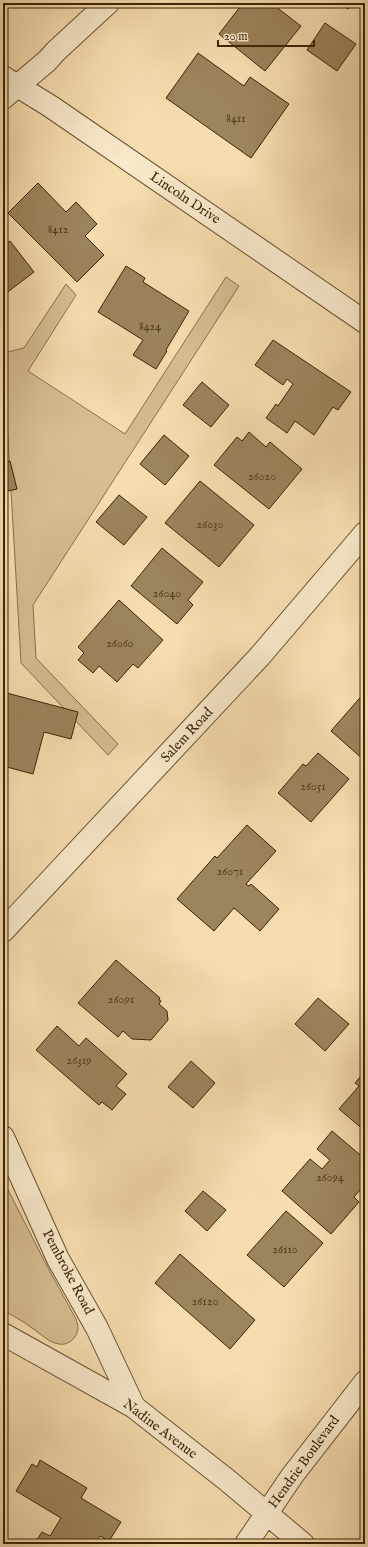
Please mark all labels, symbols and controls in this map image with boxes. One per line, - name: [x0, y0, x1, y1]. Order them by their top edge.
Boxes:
- scale bar: [218, 22, 314, 48]
- text: 20 m: [224, 29, 247, 44]
- house number: 8411: [226, 111, 246, 126]
- street label: Lincoln Drive: [146, 168, 224, 229]
- house number: 8412: [48, 222, 69, 237]
- house number: 8424: [139, 319, 161, 334]
- house number: 26020: [248, 469, 276, 484]
- house number: 26030: [197, 517, 224, 532]
- house number: 26040: [153, 586, 181, 601]
- house number: 26060: [106, 636, 134, 651]
- street label: Salem Road: [157, 703, 217, 766]
- house number: 26051: [300, 779, 326, 794]
- house number: 26071: [217, 864, 243, 879]
- house number: 26091: [108, 992, 134, 1007]
- house number: 26319: [67, 1053, 91, 1068]
- house number: 26094: [316, 1170, 344, 1185]
- street label: Pembroke Road: [38, 1226, 98, 1318]
- house number: 26110: [272, 1242, 298, 1257]
- house number: 26120: [192, 1294, 218, 1309]
- street label: Nadine Avenue: [119, 1395, 201, 1463]
- street label: Hendrie Boulevard: [264, 1412, 344, 1512]

